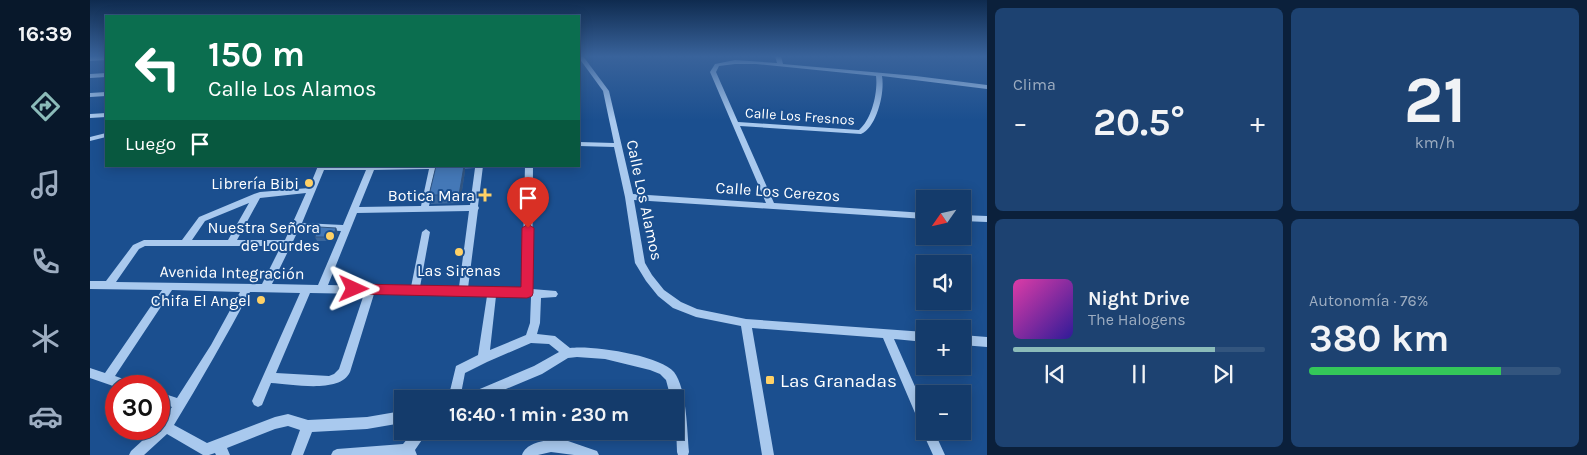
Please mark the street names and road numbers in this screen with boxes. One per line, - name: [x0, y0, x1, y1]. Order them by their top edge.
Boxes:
- street label: Calle Los Fresnos: [745, 104, 855, 129]
- street label: Calle Los Alamos: [622, 138, 667, 262]
- street label: Calle Los Cerezos: [715, 178, 841, 205]
- street label: Avenida Integración: [159, 262, 305, 283]

